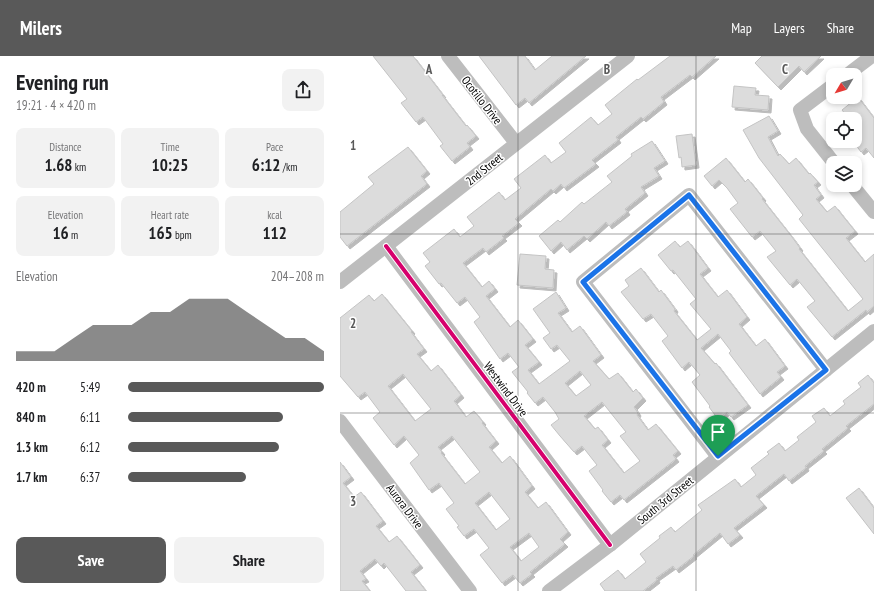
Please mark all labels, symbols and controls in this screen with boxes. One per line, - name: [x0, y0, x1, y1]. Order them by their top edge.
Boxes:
- text: Milers: [20, 16, 62, 40]
- text: Map: [731, 19, 752, 37]
- text: Layers: [774, 19, 805, 37]
- text: Share: [827, 19, 854, 37]
- text: A: [425, 61, 433, 78]
- text: B: [604, 61, 610, 78]
- text: C: [782, 61, 788, 78]
- text: Evening run: [16, 68, 109, 96]
- north arrow: [826, 68, 862, 104]
- map controls: [826, 68, 862, 192]
- button: share: [282, 69, 324, 111]
- street label: Ocotillo Drive: [459, 73, 505, 127]
- text: 19:21 · 4 × 420 m: [16, 97, 96, 114]
- button: locate: [826, 112, 862, 148]
- text: 1: [350, 137, 356, 154]
- text: Distance: [49, 140, 82, 154]
- text: Time: [160, 140, 180, 154]
- text: Pace: [266, 140, 283, 154]
- street label: 2nd Street: [462, 149, 506, 188]
- text: 1.68: [44, 154, 72, 176]
- text: 10:25: [152, 154, 188, 176]
- text: 6:12: [252, 154, 280, 176]
- button: layers: [826, 156, 862, 192]
- text: km: [72, 160, 86, 174]
- text: /km: [280, 160, 297, 174]
- text: Elevation: [48, 208, 83, 222]
- text: Heart rate: [151, 208, 189, 222]
- text: kcal: [267, 208, 282, 222]
- text: 16: [52, 222, 69, 244]
- text: 165: [148, 222, 173, 244]
- text: 112: [262, 222, 287, 244]
- text: m: [69, 228, 78, 242]
- text: bpm: [173, 228, 192, 242]
- text: Elevation: [16, 268, 58, 285]
- text: 204–208 m: [271, 268, 324, 285]
- text: 2: [350, 315, 356, 332]
- street label: Westwind Drive: [481, 359, 531, 419]
- text: 420 m: [16, 379, 46, 396]
- text: 5:49: [80, 379, 100, 396]
- text: 840 m: [16, 409, 46, 426]
- text: 6:11: [80, 409, 100, 426]
- pin: [701, 415, 735, 456]
- icon: arrive: [707, 421, 729, 443]
- text: 1.3 km: [16, 439, 48, 456]
- text: 6:12: [80, 439, 100, 456]
- text: 1.7 km: [16, 469, 47, 486]
- text: 6:37: [80, 469, 100, 486]
- street label: South 3rd Street: [634, 472, 697, 527]
- street label: Aurora Drive: [383, 481, 427, 531]
- text: 3: [350, 493, 356, 510]
- button: Save: [16, 537, 166, 583]
- button: Share: [174, 537, 324, 583]

